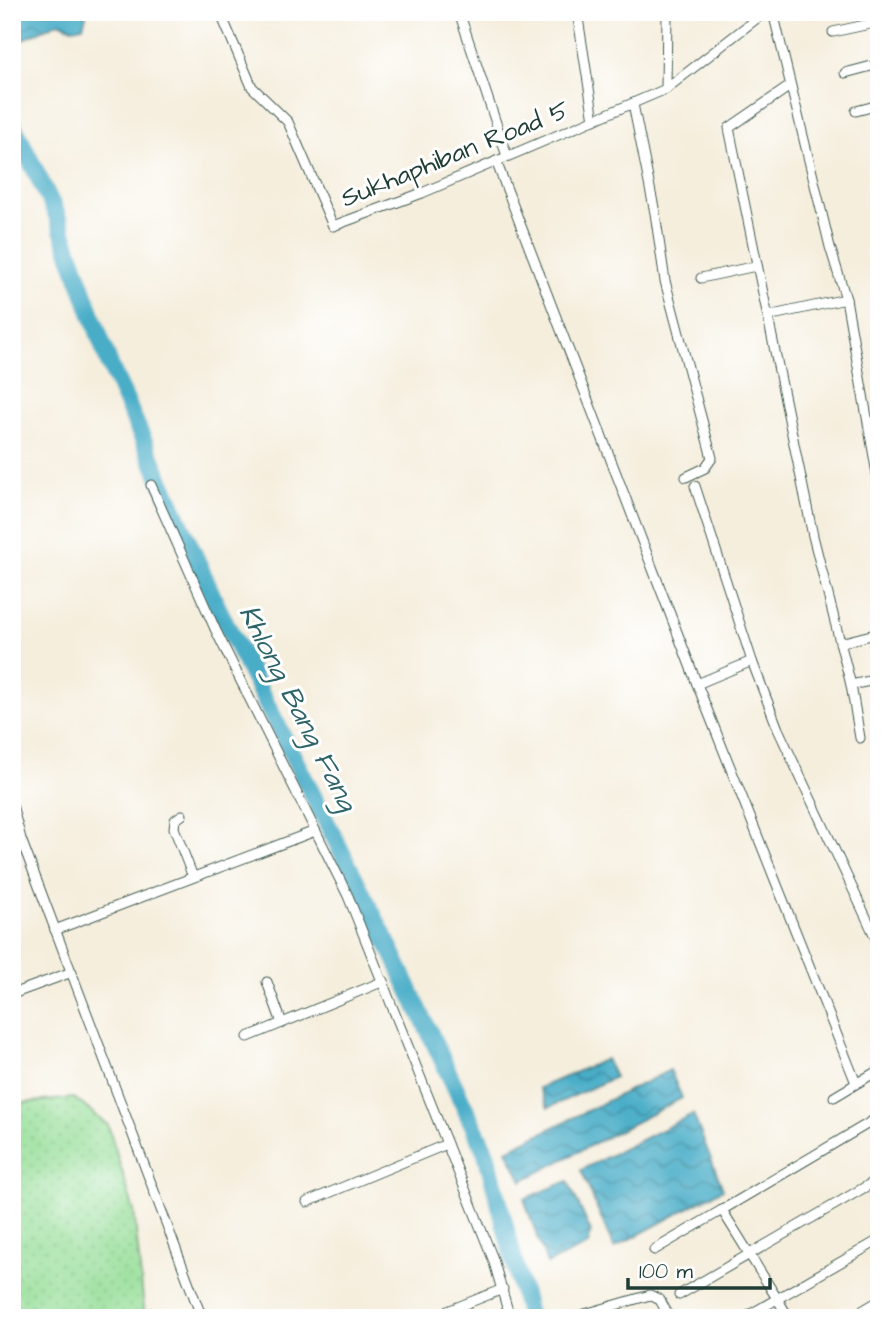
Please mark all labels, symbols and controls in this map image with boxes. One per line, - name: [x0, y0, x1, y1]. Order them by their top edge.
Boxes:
- street label: Sukhaphiban Road 5: [336, 92, 574, 216]
- water label: Khlong Bang Fang: [228, 598, 367, 820]
- scale bar: [628, 1246, 770, 1290]
- text: 100 m: [639, 1257, 694, 1286]

